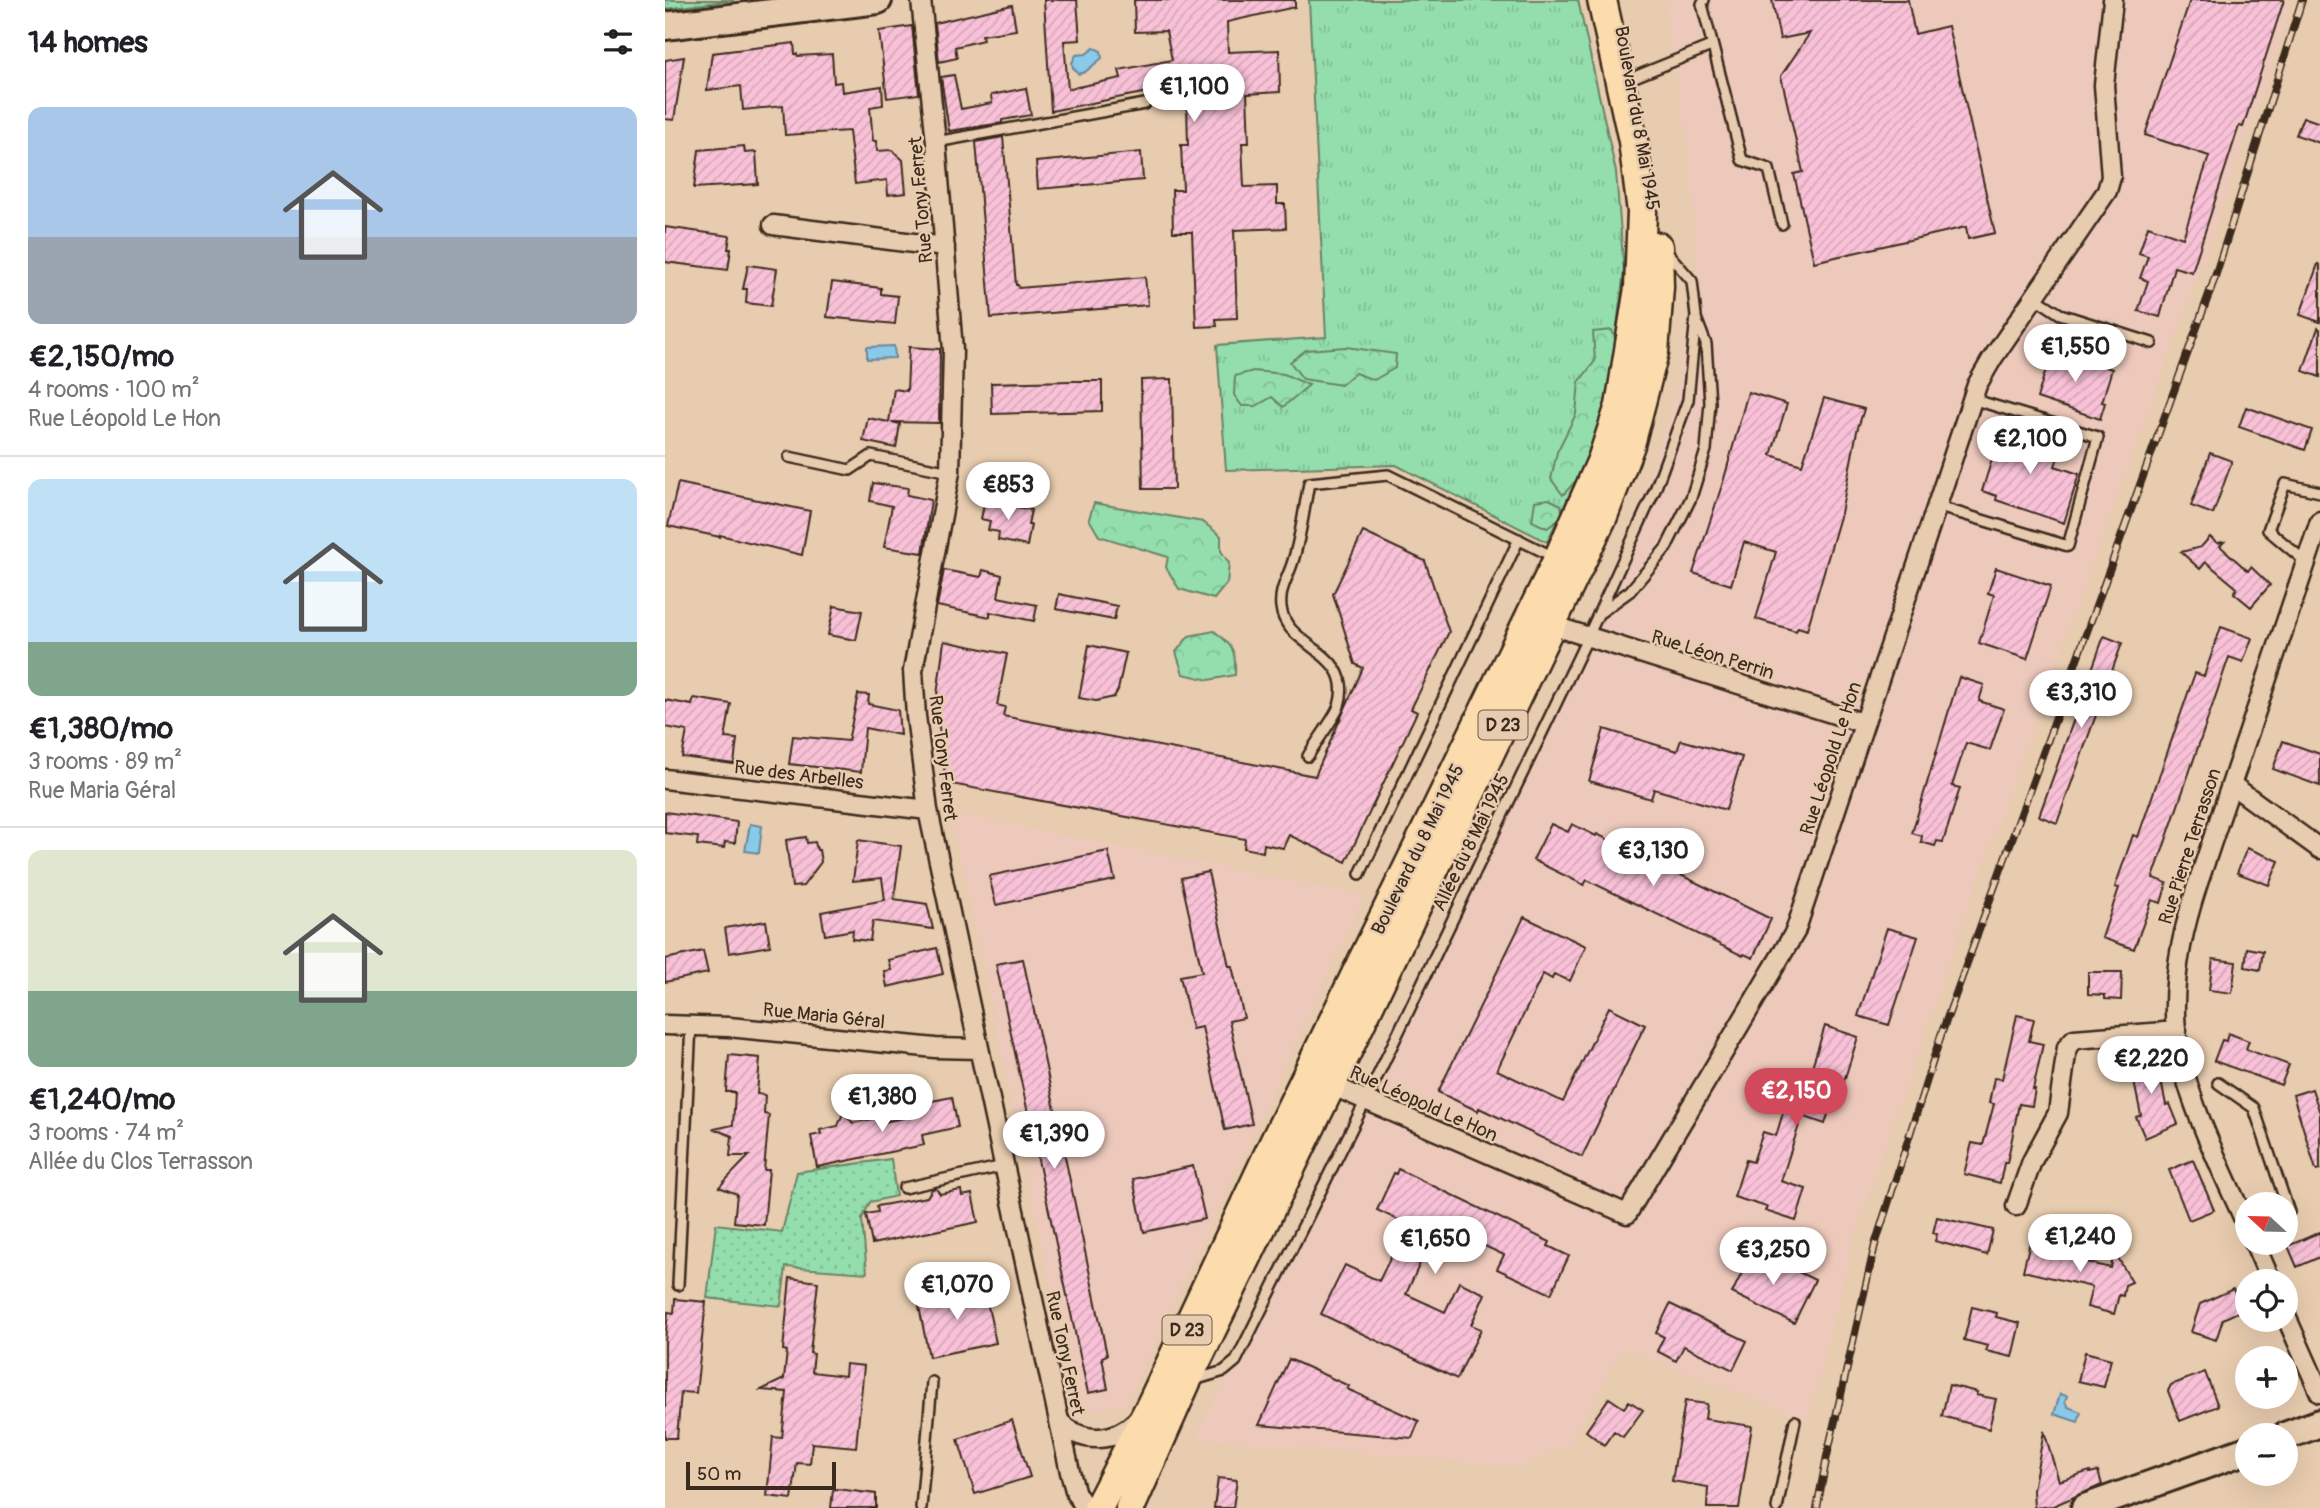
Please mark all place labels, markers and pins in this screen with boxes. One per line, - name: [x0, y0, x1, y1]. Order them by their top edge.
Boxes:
- pin: €1,100: [1137, 64, 1251, 124]
- pin: €1,550: [2018, 324, 2132, 384]
- pin: €2,100: [1973, 416, 2087, 476]
- pin: €853: [967, 462, 1049, 522]
- pin: €3,310: [2024, 670, 2138, 730]
- pin: €3,130: [1596, 828, 1710, 888]
- pin: €2,220: [2094, 1036, 2208, 1096]
- pin: €2,150: [1739, 1068, 1853, 1128]
- pin: €1,380: [825, 1074, 939, 1134]
- pin: €1,390: [997, 1112, 1111, 1171]
- pin: €1,240: [2023, 1214, 2137, 1274]
- pin: €1,650: [1378, 1216, 1492, 1276]
- pin: €3,250: [1716, 1228, 1830, 1287]
- pin: €1,070: [900, 1262, 1014, 1322]

